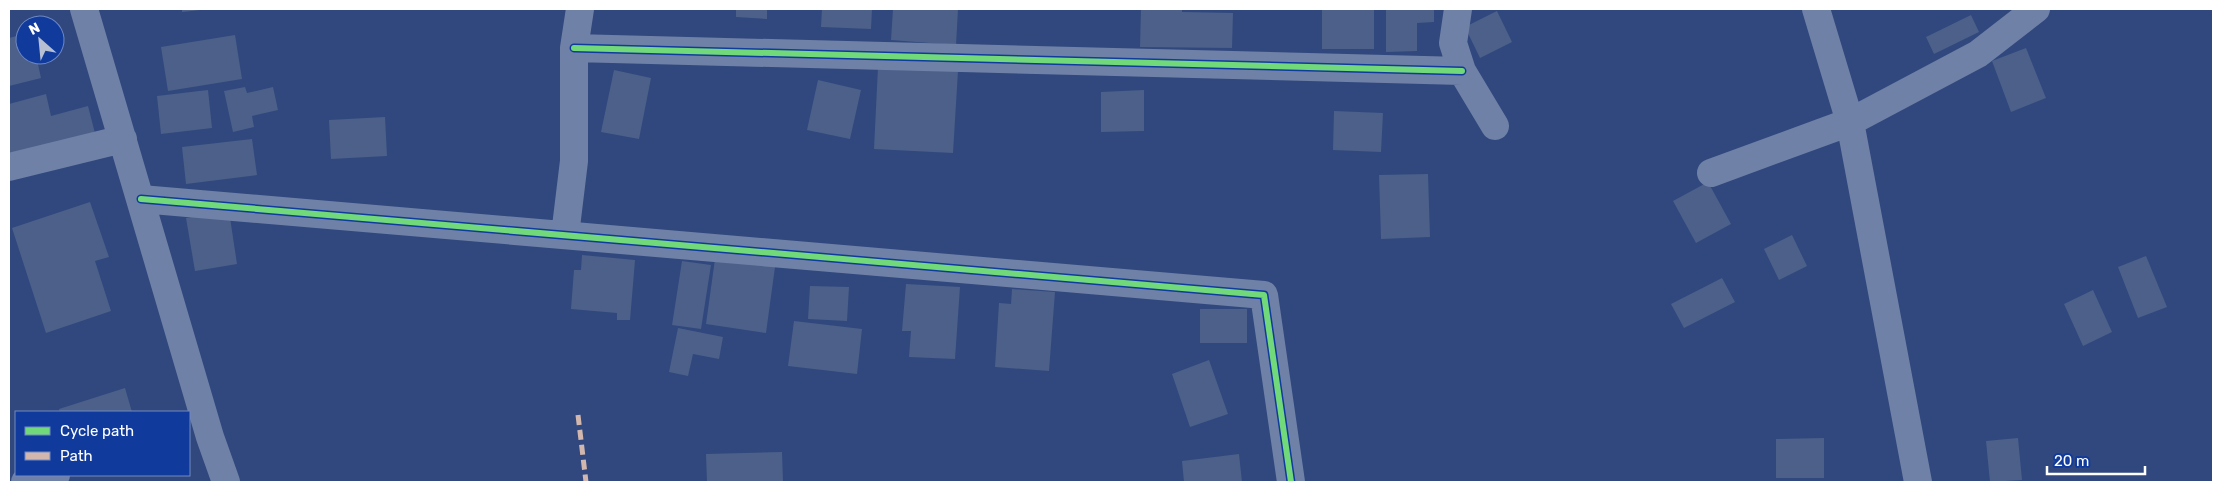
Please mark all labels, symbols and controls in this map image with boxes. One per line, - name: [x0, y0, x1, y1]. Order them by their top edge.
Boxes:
- north arrow: [15, 15, 65, 65]
- text: N: [26, 19, 43, 39]
- legend: [15, 411, 190, 476]
- text: Cycle path: [60, 422, 134, 440]
- scale bar: [2047, 444, 2144, 476]
- text: Path: [60, 447, 93, 465]
- text: 20 m: [2054, 452, 2089, 470]

